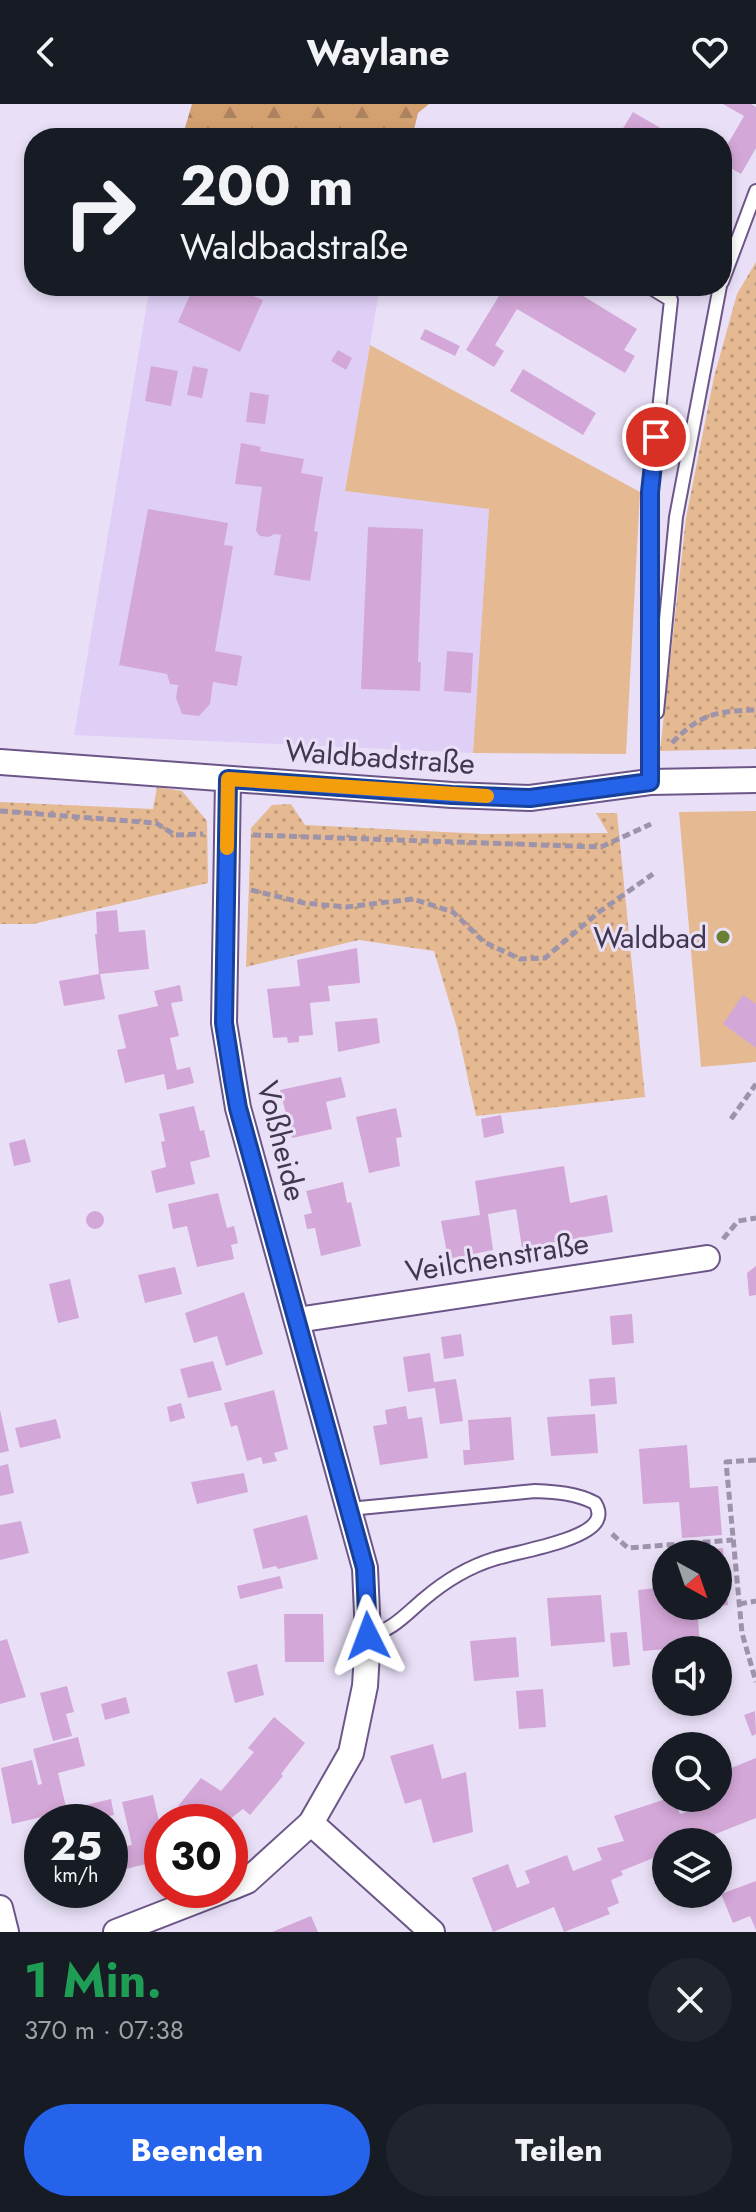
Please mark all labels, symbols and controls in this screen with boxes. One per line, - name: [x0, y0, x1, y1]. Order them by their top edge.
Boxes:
- text: Waylane: [306, 26, 450, 78]
- icon: back: [24, 30, 68, 74]
- icon: heart: [688, 30, 732, 74]
- text: 200 m: [180, 145, 354, 226]
- icon: right: [48, 160, 152, 264]
- text: Waldbadstraße: [180, 220, 408, 272]
- pin: [622, 403, 690, 471]
- icon: arrive: [634, 415, 678, 459]
- street label: Waldbadstraße: [284, 729, 476, 785]
- place label: Waldbad: [593, 916, 707, 959]
- marker: Waldbad: [714, 928, 732, 946]
- street label: Voßheide: [246, 1076, 318, 1206]
- street label: Veilchenstraße: [402, 1221, 592, 1293]
- north arrow: [652, 1540, 732, 1620]
- map controls: [652, 1540, 732, 1908]
- position arrow: [326, 1594, 410, 1678]
- button: sound: [652, 1636, 732, 1716]
- button: search: [652, 1732, 732, 1812]
- speed limit sign: 30: [144, 1804, 248, 1908]
- text: 25: [50, 1817, 102, 1875]
- button: layers: [652, 1828, 732, 1908]
- text: km/h: [53, 1861, 99, 1890]
- text: 1 Min.: [24, 1946, 162, 2015]
- button: close: [648, 1958, 732, 2042]
- text: 370 m · 07:38: [24, 2011, 184, 2049]
- button: Beenden: [24, 2104, 370, 2196]
- button: Teilen: [386, 2104, 732, 2196]

